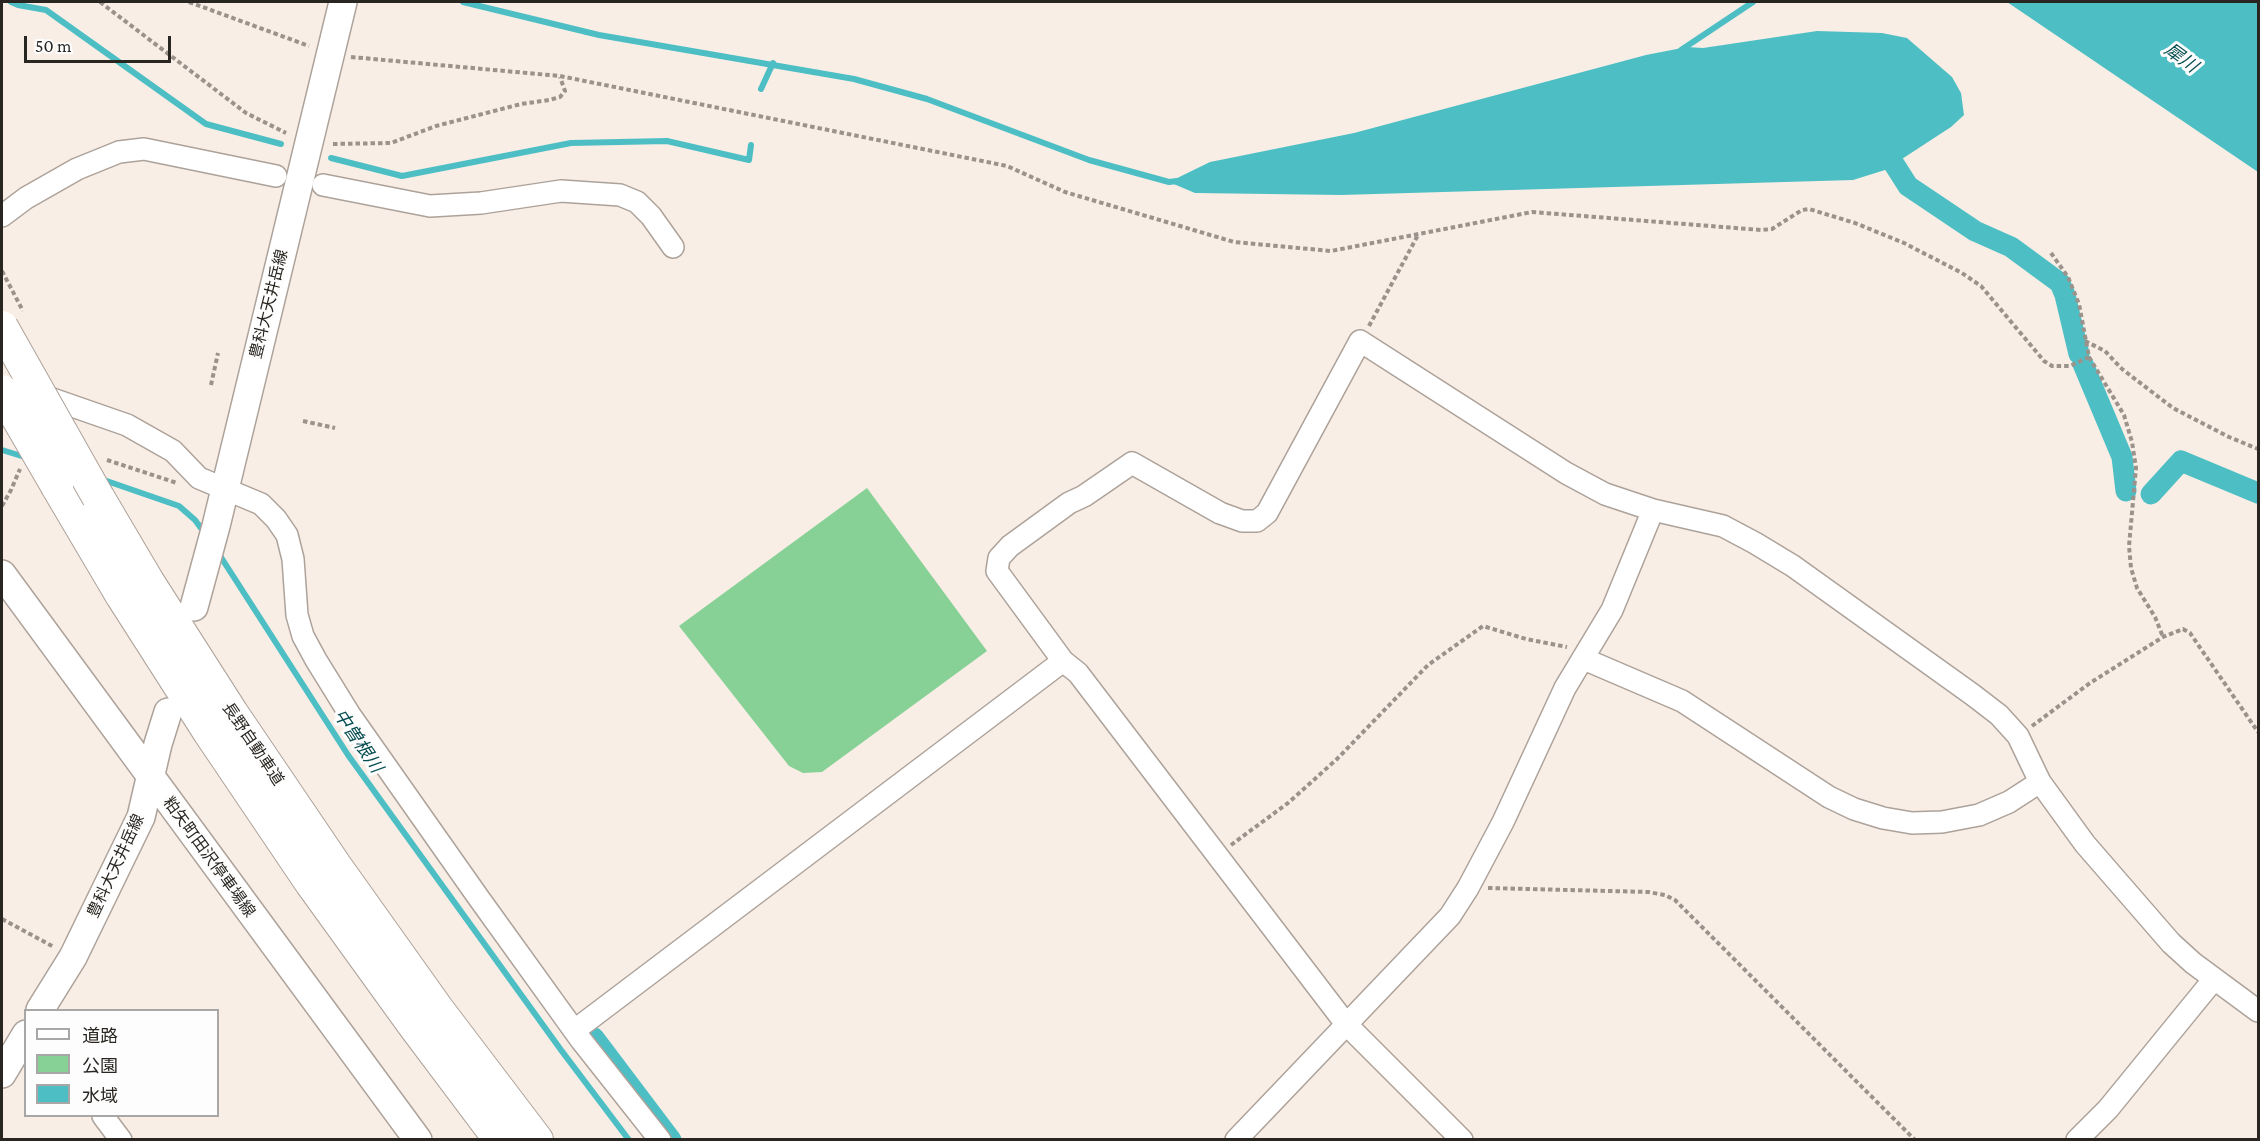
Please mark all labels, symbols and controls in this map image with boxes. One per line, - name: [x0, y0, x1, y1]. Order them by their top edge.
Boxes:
- scale bar: [27, 24, 174, 62]
- text: 50 m: [35, 36, 72, 56]
- water label: 犀川: [2160, 39, 2202, 77]
- street label: 豊科大天井岳線: [246, 247, 292, 361]
- street label: 長野自動車道: [218, 699, 288, 789]
- water label: 中曽根川: [329, 705, 387, 777]
- street label: 粕矢町田沢停車場線: [159, 793, 259, 921]
- street label: 豊科大天井岳線: [84, 811, 148, 921]
- legend: [24, 1009, 219, 1117]
- text: 道路: [82, 1026, 118, 1046]
- text: 公園: [82, 1056, 118, 1076]
- text: 水域: [82, 1086, 118, 1106]

